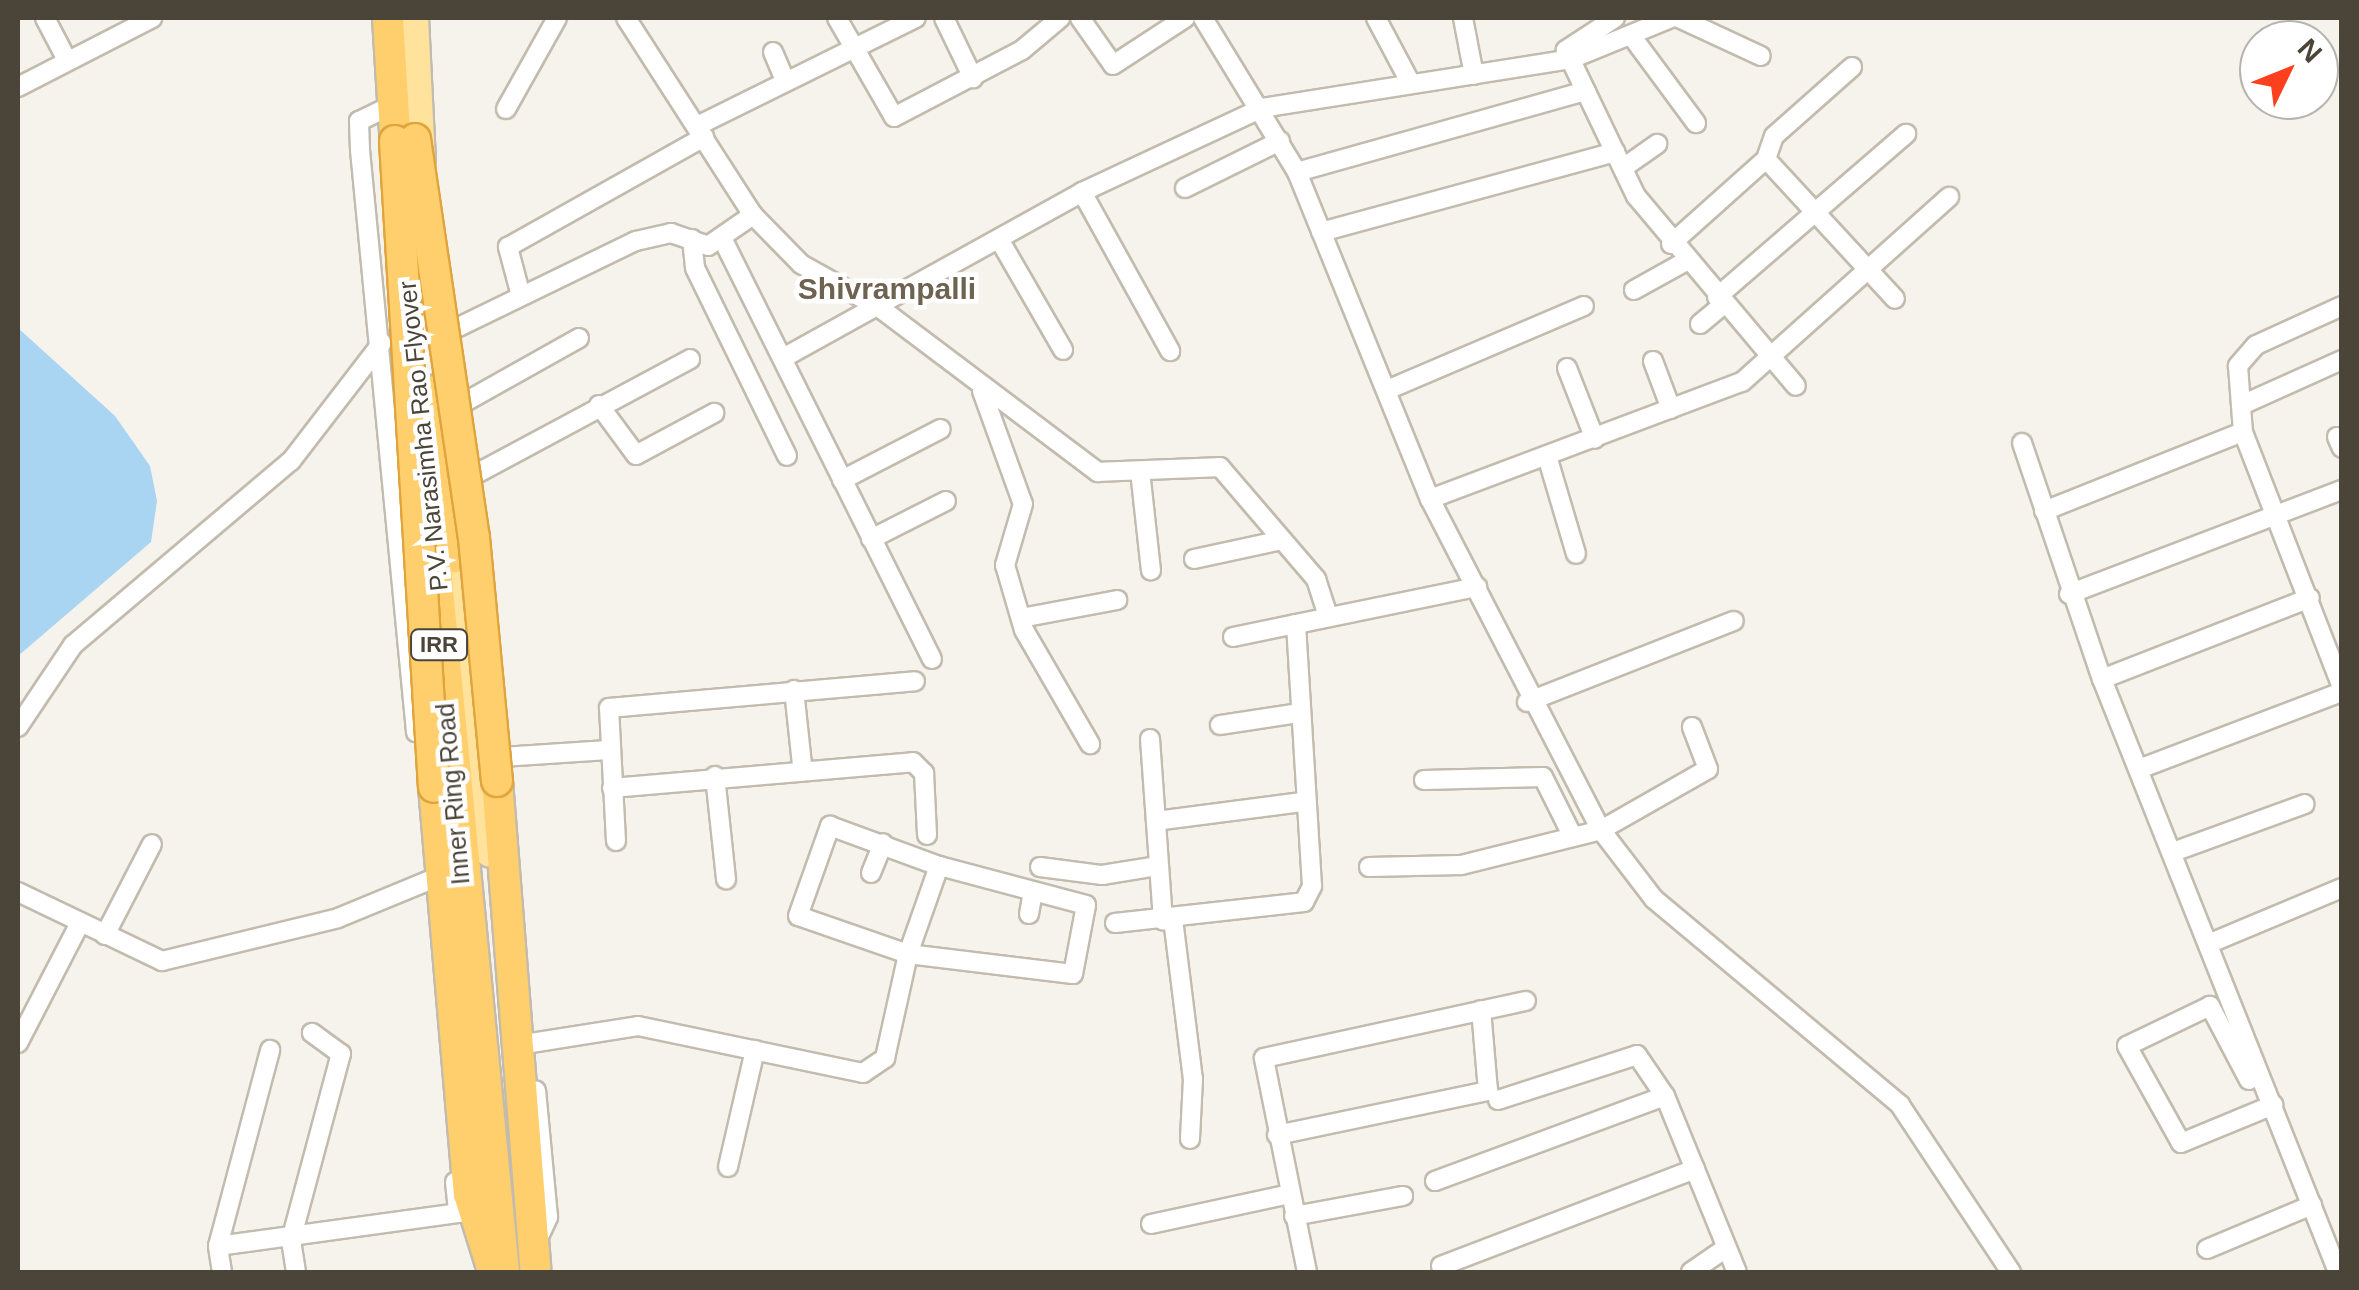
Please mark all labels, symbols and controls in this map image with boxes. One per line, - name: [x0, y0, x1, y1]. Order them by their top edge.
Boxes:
- north arrow: [2239, 20, 2339, 120]
- text: N: [2292, 33, 2328, 69]
- district label: Shivrampalli: [798, 271, 976, 307]
- street label: P.V. Narasimha Rao Flyover: [392, 280, 454, 592]
- road number: IRR: [409, 628, 469, 662]
- street label: Inner Ring Road: [430, 702, 476, 886]

